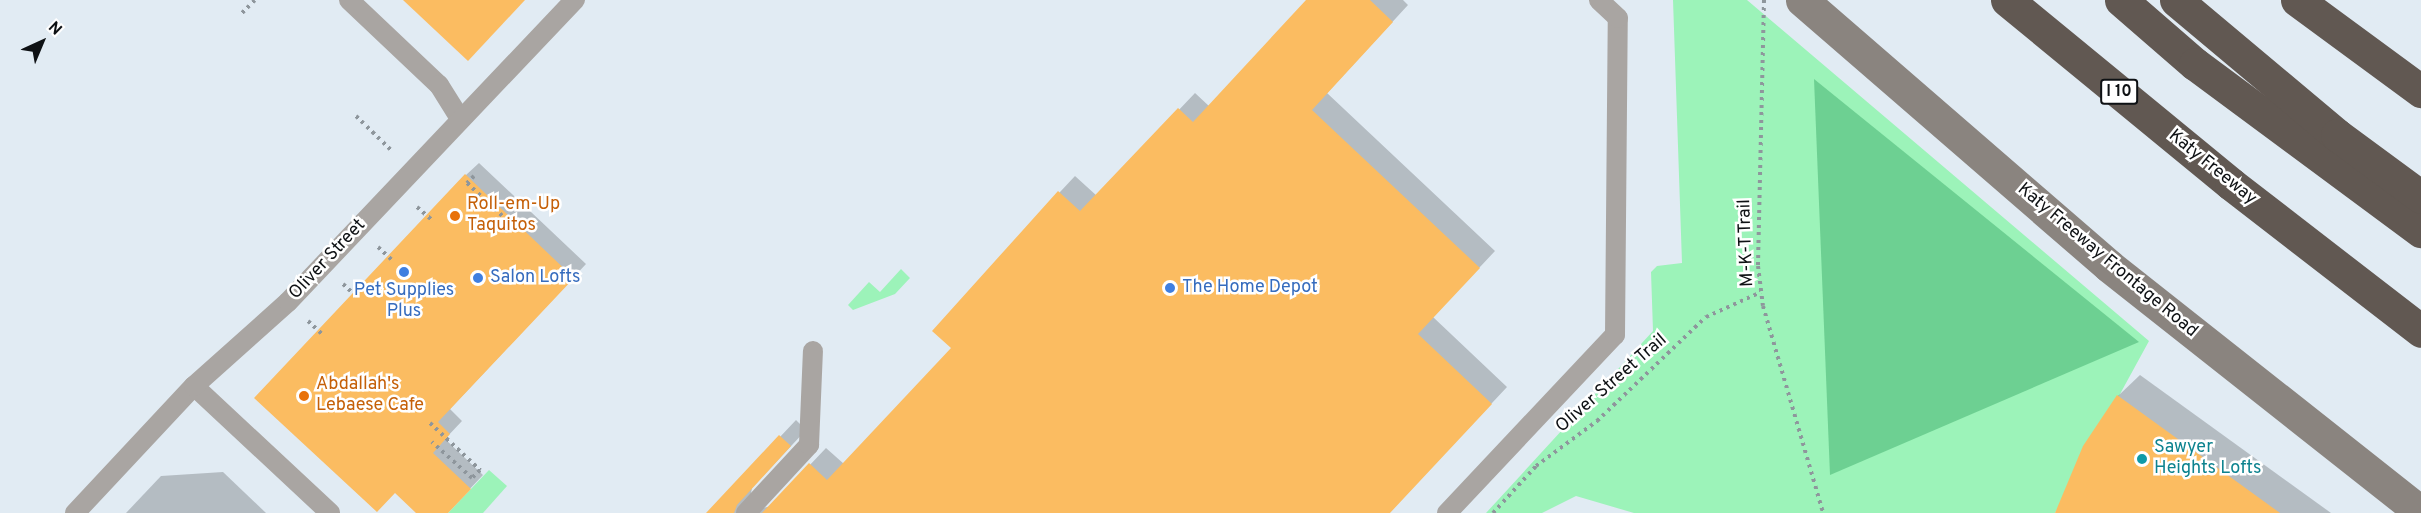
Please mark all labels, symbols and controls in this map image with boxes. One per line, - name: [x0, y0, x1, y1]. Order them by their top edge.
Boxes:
- north arrow: [12, 12, 72, 72]
- text: N: [43, 18, 66, 40]
- road number: I 10: [2100, 79, 2138, 105]
- street label: Katy Freeway: [2163, 126, 2261, 210]
- street label: Katy Freeway Frontage Road: [2012, 179, 2202, 343]
- place label: Roll-em-Up Taquitos: [467, 195, 560, 238]
- street label: M-K-T Trail: [1735, 198, 1759, 288]
- marker: Roll-em-Up Taquitos: [448, 209, 462, 223]
- street label: Oliver Street: [285, 215, 371, 305]
- marker: Pet Supplies Plus: [397, 265, 411, 279]
- place label: Salon Lofts: [490, 267, 580, 289]
- marker: Salon Lofts: [471, 271, 485, 285]
- place label: The Home Depot: [1182, 277, 1318, 299]
- place label: Pet Supplies Plus: [354, 281, 454, 324]
- marker: The Home Depot: [1163, 281, 1177, 295]
- street label: Oliver Street Trail: [1552, 330, 1672, 438]
- place label: Abdallah's Lebaese Cafe: [316, 375, 424, 418]
- marker: Abdallah's Lebaese Cafe: [297, 389, 311, 403]
- place label: Sawyer Heights Lofts: [2154, 438, 2261, 480]
- marker: Sawyer Heights Lofts: [2135, 452, 2149, 466]

